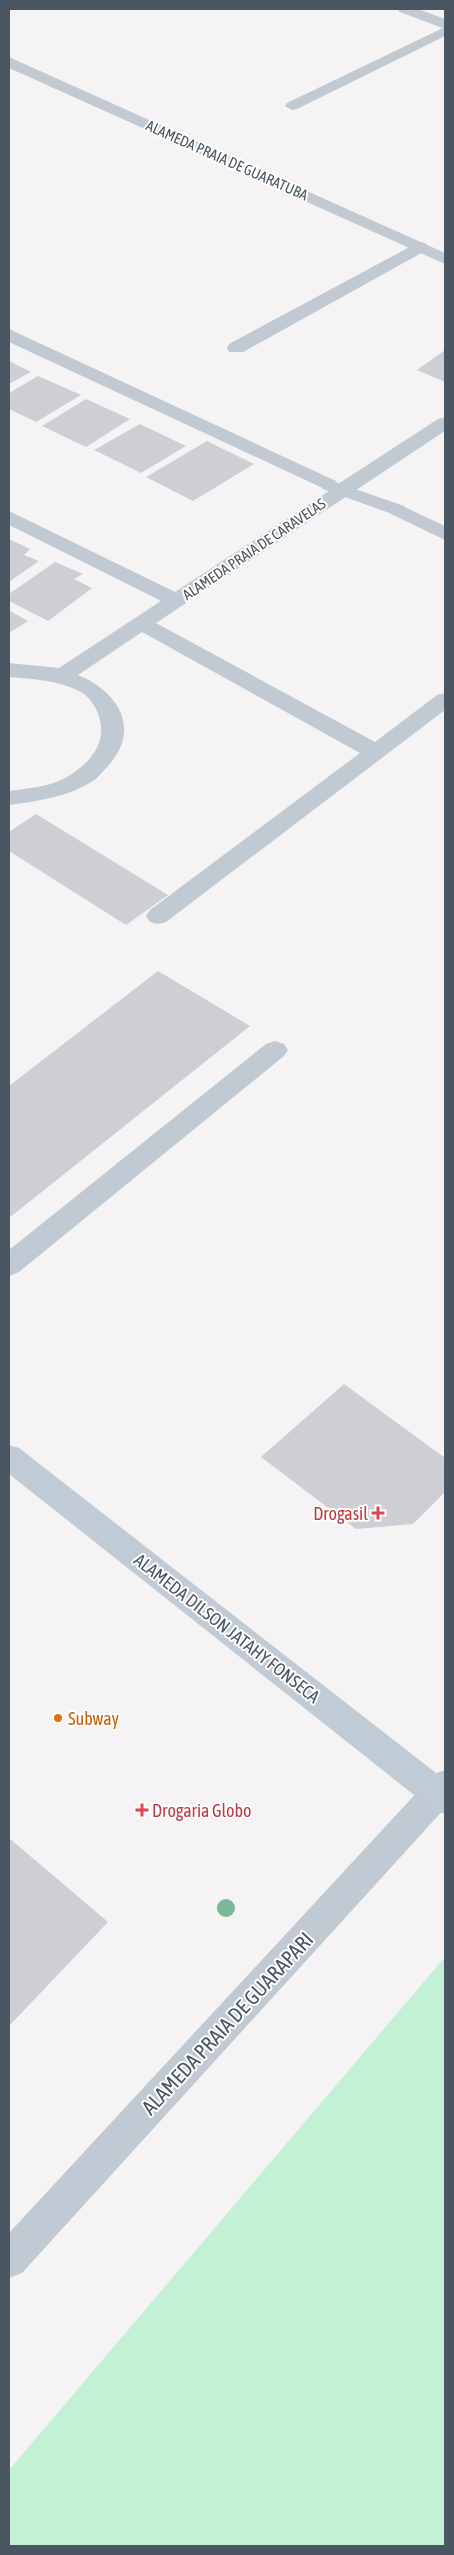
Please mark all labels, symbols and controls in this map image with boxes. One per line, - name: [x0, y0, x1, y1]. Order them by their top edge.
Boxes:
- street label: ALAMEDA PRAIA DE GUARATUBA: [143, 117, 311, 204]
- street label: ALAMEDA PRAIA DE CARAVELAS: [179, 495, 329, 603]
- place label: Drogasil: [313, 1503, 368, 1524]
- marker: Drogasil: [372, 1507, 384, 1519]
- street label: ALAMEDA DILSON JATAHY FONSECA: [130, 1549, 324, 1707]
- place label: Subway: [68, 1708, 119, 1729]
- marker: Subway: [52, 1712, 64, 1724]
- place label: Drogaria Globo: [152, 1800, 251, 1821]
- marker: Drogaria Globo: [136, 1804, 148, 1816]
- street label: ALAMEDA PRAIA DE GUARAPARI: [136, 1927, 318, 2119]

